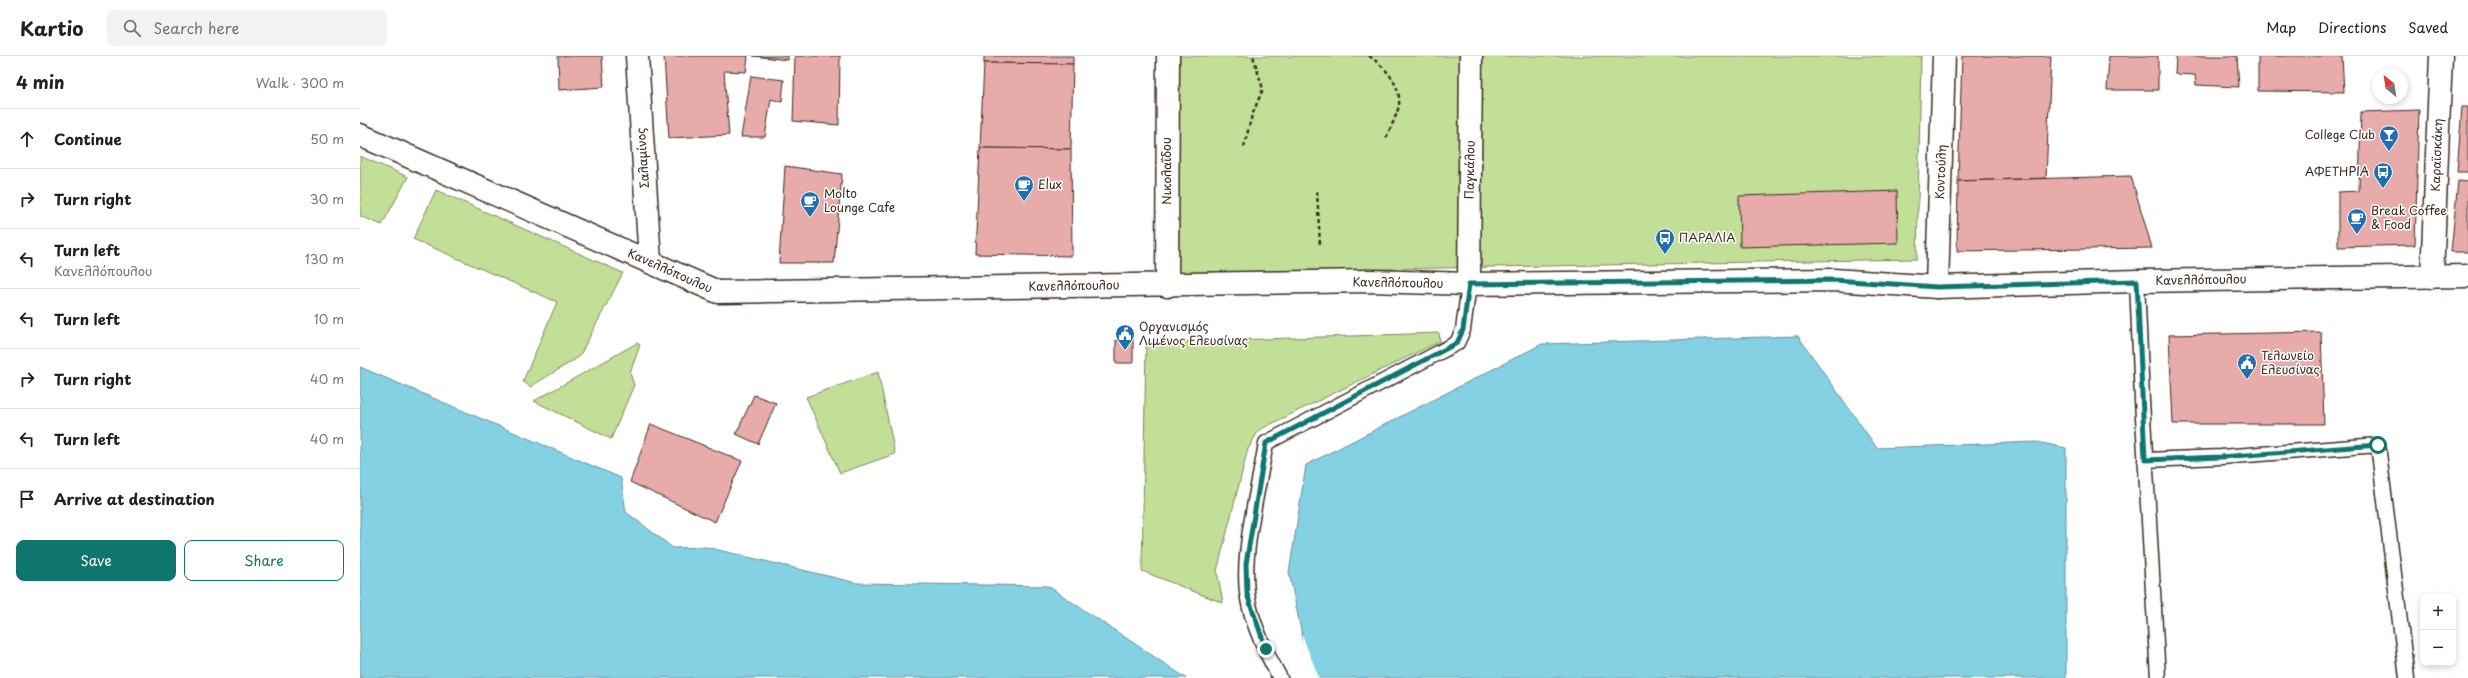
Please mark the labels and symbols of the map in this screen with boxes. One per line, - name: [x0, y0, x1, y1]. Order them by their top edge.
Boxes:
- north arrow: [2372, 68, 2408, 104]
- street label: Καραϊσκάκη: [2426, 118, 2446, 192]
- bar icon: College Club: [2378, 124, 2400, 152]
- place label: College Club: [2305, 125, 2375, 143]
- street label: Σαλαμίνος: [631, 127, 653, 189]
- street label: Νικολαΐδου: [1157, 137, 1175, 205]
- street label: Παγκάλου: [1459, 140, 1479, 200]
- street label: Κοντούλη: [1930, 144, 1950, 200]
- bus stop icon: ΑΦΕΤΗΡΙΑ: [2372, 161, 2394, 189]
- place label: ΑΦΕΤΗΡΙΑ: [2305, 162, 2369, 180]
- cafe icon: Elux: [1013, 174, 1035, 202]
- place label: Elux: [1038, 175, 1062, 193]
- place label: Molto Lounge Cafe: [824, 184, 895, 216]
- cafe icon: Molto Lounge Cafe: [799, 190, 821, 218]
- place label: Break Coffee & Food: [2371, 201, 2447, 233]
- cafe icon: Break Coffee & Food: [2346, 207, 2368, 235]
- bus stop icon: ΠΑΡΑΛΙΑ: [1654, 227, 1676, 255]
- place label: ΠΑΡΑΛΙΑ: [1679, 228, 1735, 246]
- street label: Κανελλόπουλου: [625, 243, 716, 297]
- street label: Κανελλόπουλου: [2155, 269, 2247, 289]
- street label: Κανελλόπουλου: [1352, 272, 1444, 292]
- street label: Κανελλόπουλου: [1028, 275, 1120, 295]
- place label: Οργανισμός Λιμένος Ελευσίνας: [1139, 317, 1248, 349]
- public building icon: Οργανισμός Λιμένος Ελευσίνας: [1114, 323, 1136, 351]
- place label: Τελωνείο Ελευσίνας: [2261, 346, 2320, 378]
- public building icon: Τελωνείο Ελευσίνας: [2236, 352, 2258, 380]
- route start: [2369, 436, 2387, 454]
- route end: [1257, 640, 1275, 658]

